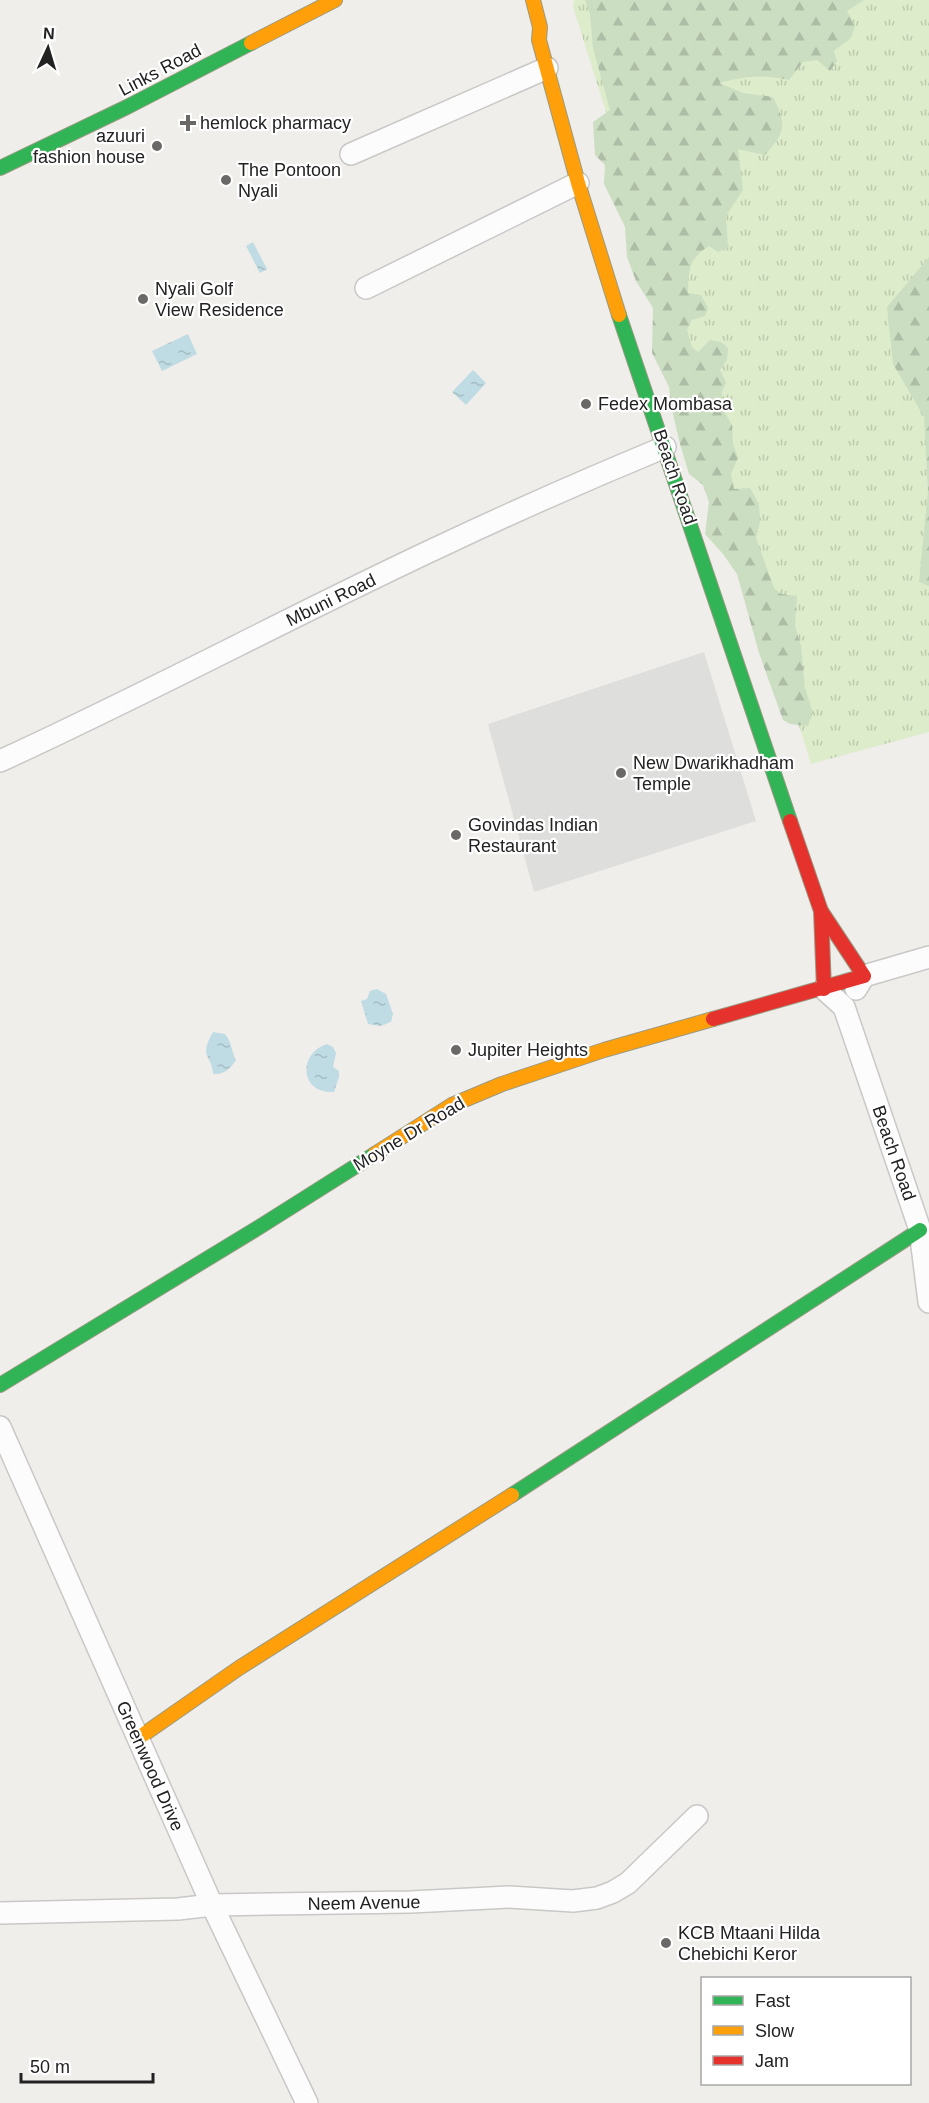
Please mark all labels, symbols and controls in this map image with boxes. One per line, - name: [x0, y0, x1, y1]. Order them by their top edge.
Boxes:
- north arrow: [18, 18, 78, 78]
- text: N: [43, 25, 55, 42]
- street label: Links Road: [116, 40, 204, 100]
- place label: hemlock pharmacy: [200, 113, 351, 133]
- marker: hemlock pharmacy: [181, 116, 195, 130]
- place label: azuuri fashion house: [33, 126, 145, 167]
- marker: azuuri fashion house: [150, 139, 164, 153]
- place label: The Pontoon Nyali: [238, 160, 341, 201]
- marker: The Pontoon Nyali: [219, 173, 233, 187]
- place label: Nyali Golf View Residence: [155, 279, 284, 320]
- marker: Nyali Golf View Residence: [136, 292, 150, 306]
- place label: Fedex Mombasa: [598, 394, 733, 414]
- marker: Fedex Mombasa: [579, 397, 593, 411]
- street label: Beach Road: [649, 427, 701, 527]
- street label: Mbuni Road: [283, 570, 379, 630]
- place label: New Dwarikhadham Temple: [633, 753, 794, 794]
- marker: New Dwarikhadham Temple: [614, 766, 628, 780]
- place label: Govindas Indian Restaurant: [468, 815, 598, 856]
- marker: Govindas Indian Restaurant: [449, 828, 463, 842]
- place label: Jupiter Heights: [468, 1040, 588, 1060]
- marker: Jupiter Heights: [449, 1043, 463, 1057]
- street label: Moyne Dr Road: [350, 1093, 468, 1175]
- street label: Beach Road: [868, 1103, 920, 1203]
- street label: Greenwood Drive: [112, 1698, 188, 1834]
- street label: Neem Avenue: [307, 1892, 421, 1914]
- place label: KCB Mtaani Hilda Chebichi Keror: [678, 1923, 821, 1964]
- marker: KCB Mtaani Hilda Chebichi Keror: [659, 1936, 673, 1950]
- legend: [701, 1977, 911, 2085]
- text: Fast: [755, 1991, 790, 2011]
- text: Slow: [755, 2021, 795, 2041]
- scale bar: [21, 2046, 153, 2084]
- text: Jam: [755, 2051, 789, 2071]
- text: 50 m: [30, 2057, 70, 2077]

